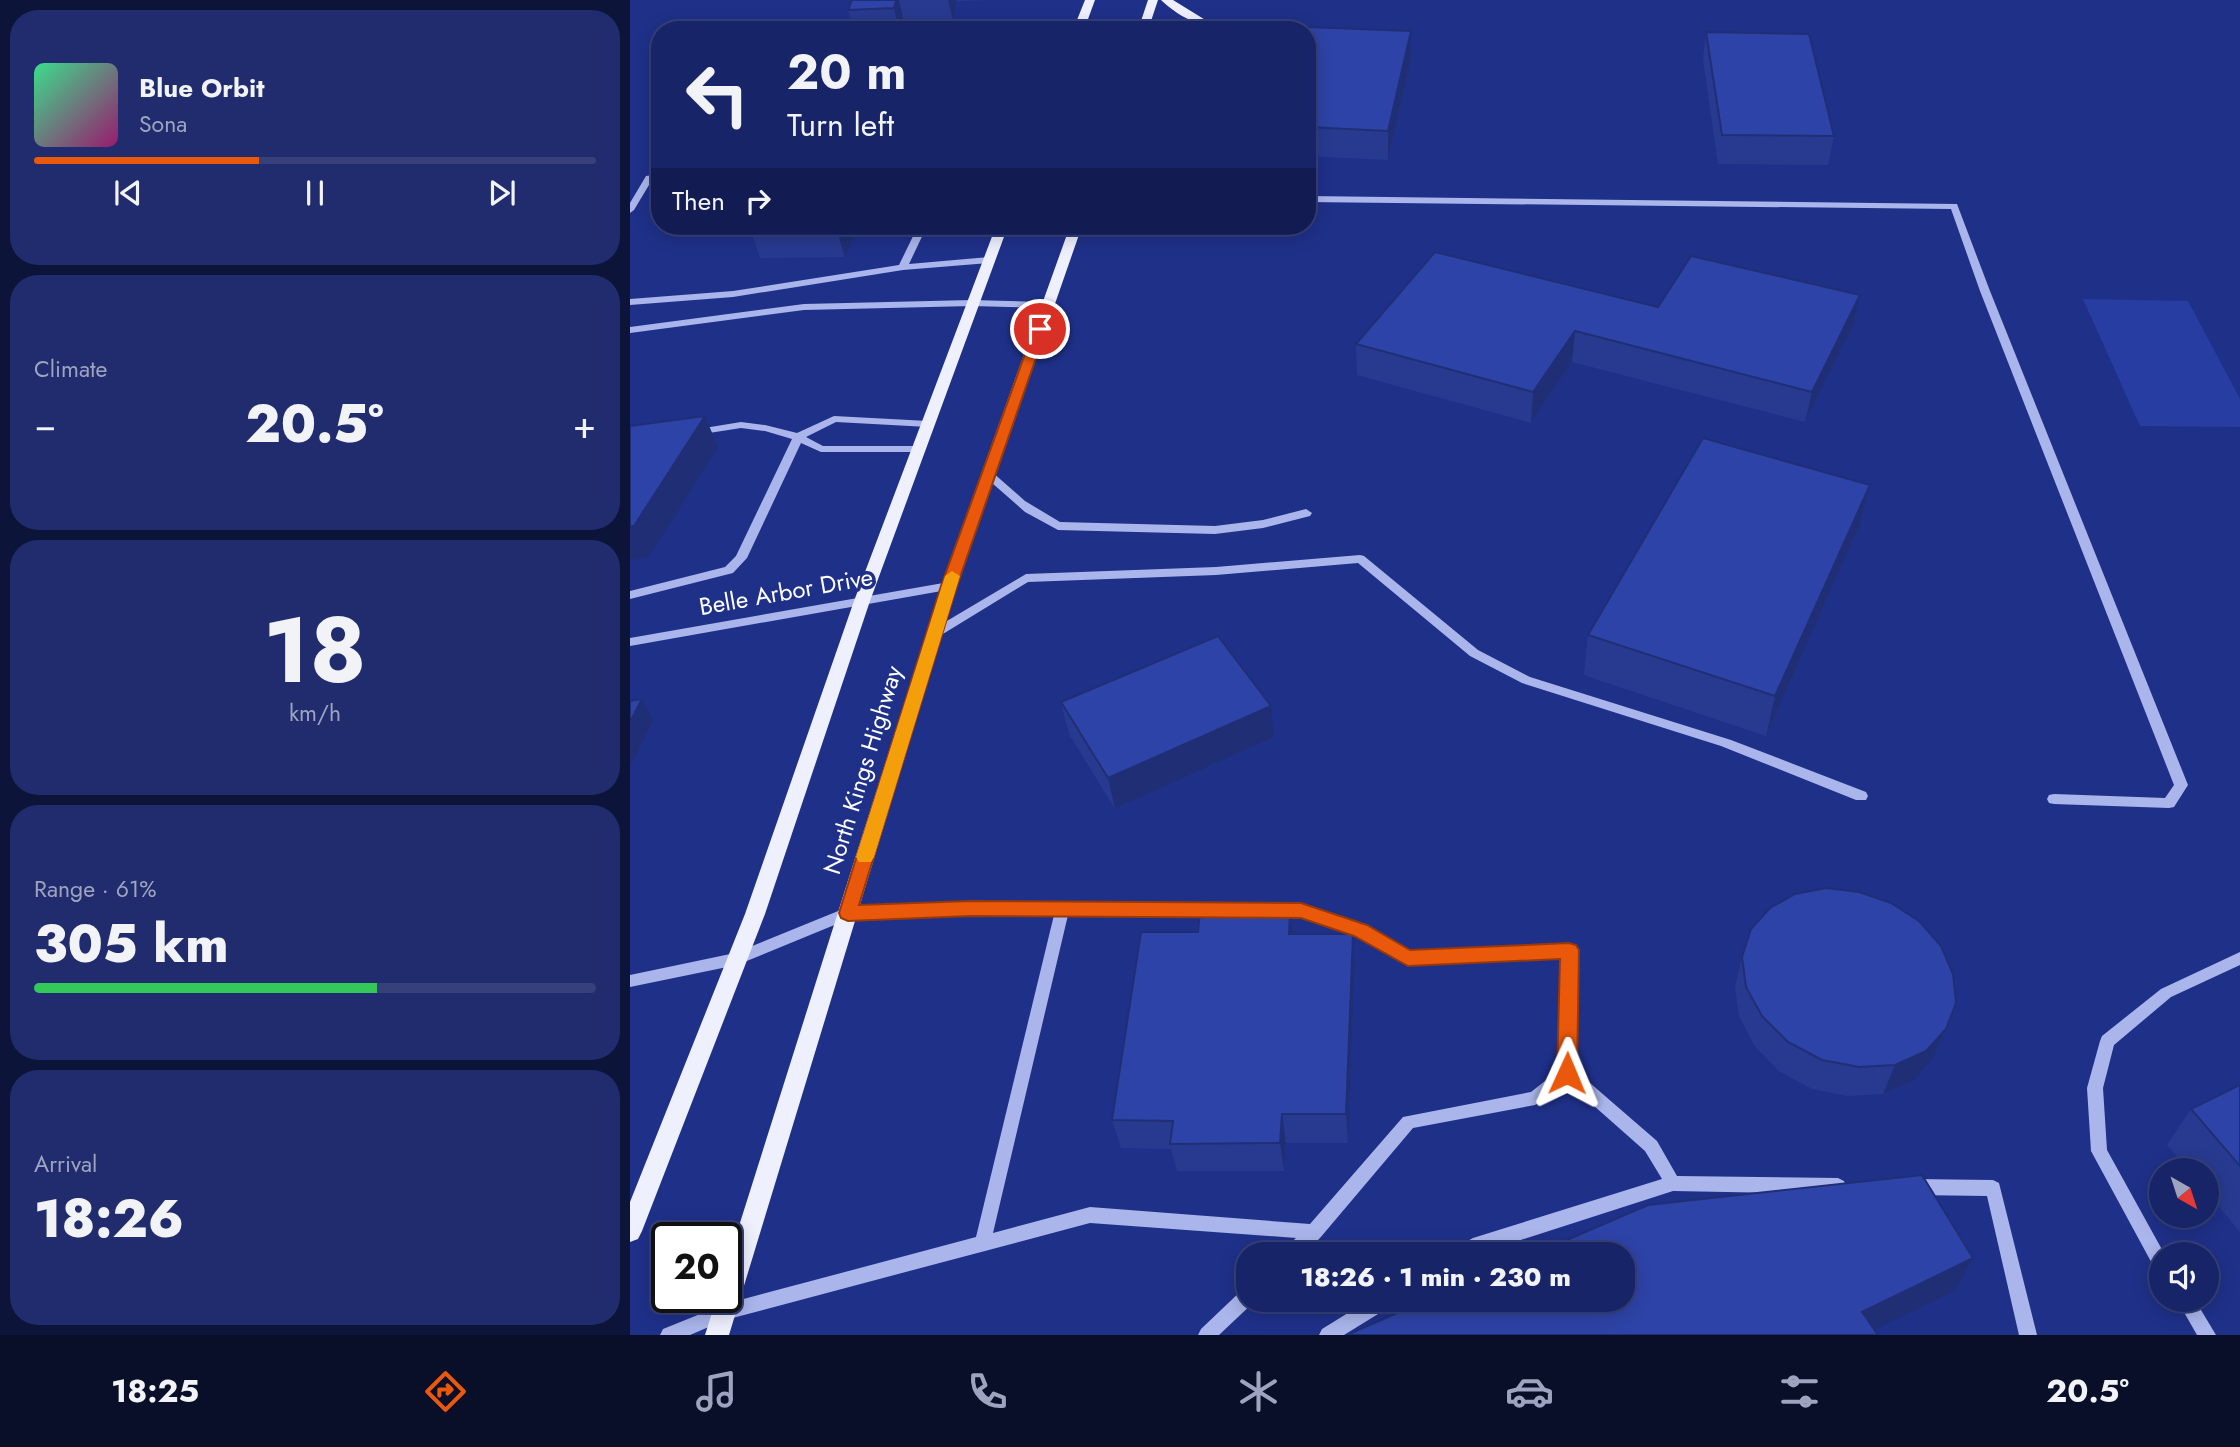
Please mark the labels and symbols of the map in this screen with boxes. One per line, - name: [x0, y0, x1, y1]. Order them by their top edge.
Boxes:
- pin: [1010, 299, 1070, 359]
- street label: Belle Arbor Drive: [696, 559, 876, 624]
- street label: North Kings Highway: [814, 661, 911, 878]
- position arrow: [1530, 1036, 1604, 1110]
- north arrow: [2149, 1158, 2219, 1228]
- speed limit sign: 20: [651, 1222, 742, 1313]

